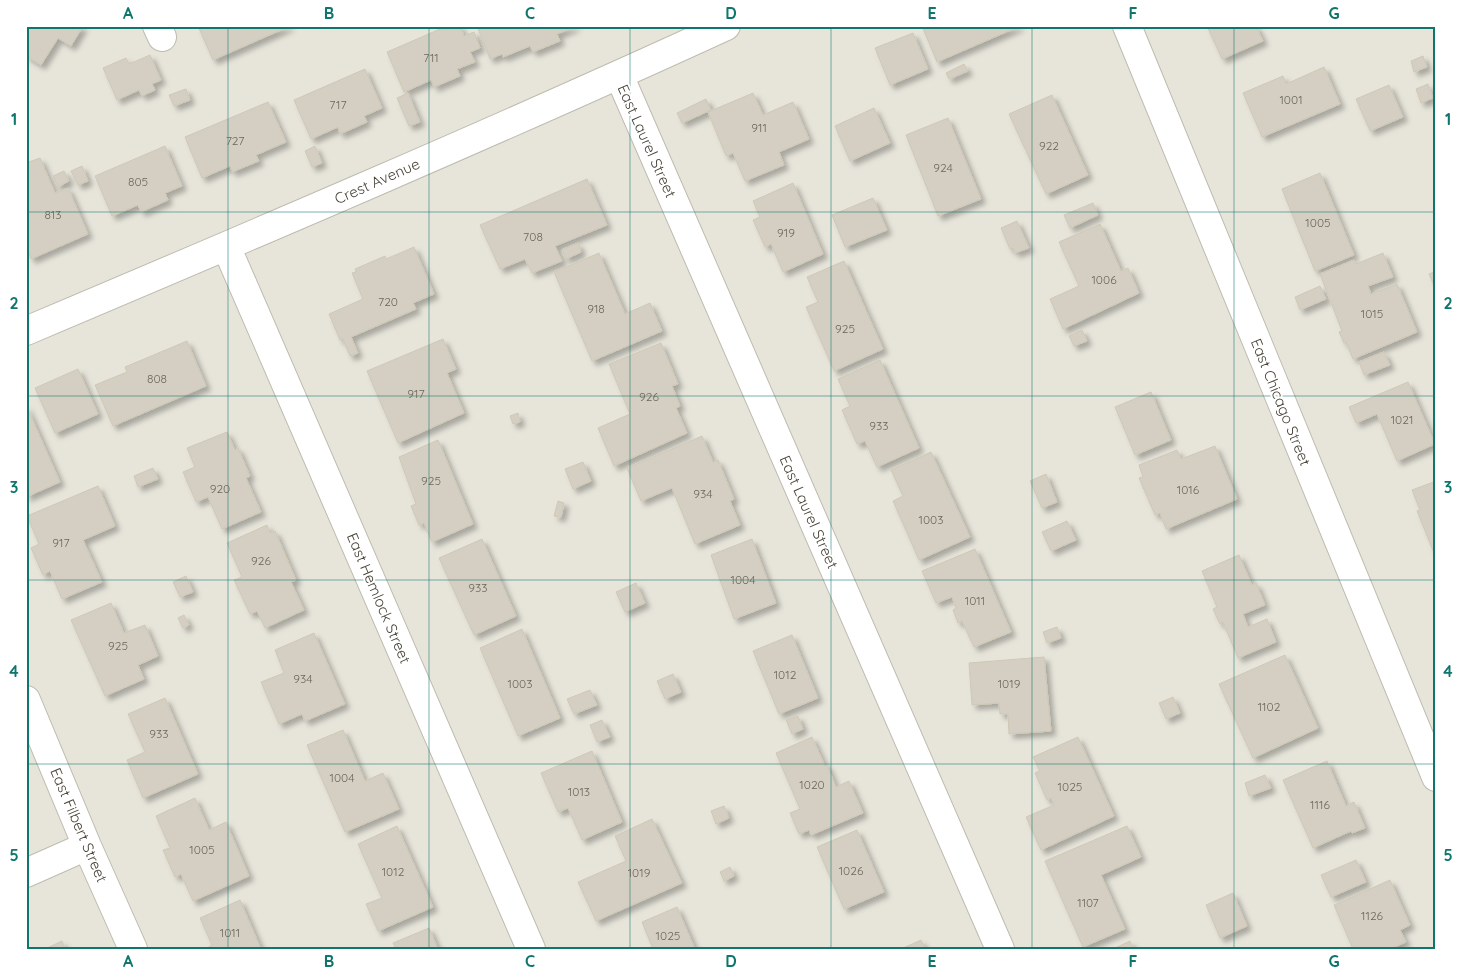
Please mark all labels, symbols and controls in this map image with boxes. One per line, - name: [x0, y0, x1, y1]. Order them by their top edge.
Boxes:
- text: A: [123, 3, 134, 23]
- text: B: [324, 3, 334, 23]
- text: C: [525, 3, 535, 23]
- text: D: [725, 3, 737, 23]
- text: E: [927, 3, 937, 23]
- text: F: [1129, 3, 1138, 23]
- text: G: [1328, 3, 1340, 23]
- house number: 711: [423, 50, 439, 65]
- street label: East Laurel Street: [614, 82, 680, 200]
- house number: 1001: [1279, 92, 1303, 107]
- house number: 717: [329, 97, 347, 112]
- text: 1: [11, 109, 17, 129]
- text: 1: [1445, 109, 1451, 129]
- house number: 911: [751, 120, 767, 135]
- house number: 727: [226, 133, 244, 148]
- house number: 922: [1039, 138, 1059, 153]
- street label: Crest Avenue: [331, 154, 423, 208]
- house number: 924: [933, 160, 953, 175]
- house number: 805: [128, 174, 148, 189]
- house number: 813: [44, 207, 62, 222]
- house number: 1005: [1305, 215, 1331, 230]
- house number: 919: [777, 225, 795, 240]
- house number: 708: [523, 229, 543, 244]
- house number: 1006: [1091, 272, 1117, 287]
- text: 2: [9, 293, 19, 313]
- text: 2: [1443, 293, 1453, 313]
- house number: 720: [378, 294, 398, 309]
- house number: 918: [587, 301, 605, 316]
- house number: 1015: [1361, 306, 1383, 321]
- house number: 925: [835, 321, 855, 336]
- street label: East Chicago Street: [1247, 336, 1315, 468]
- house number: 808: [147, 371, 167, 386]
- house number: 917: [407, 386, 425, 401]
- house number: 926: [639, 389, 659, 404]
- house number: 1021: [1391, 412, 1413, 427]
- house number: 933: [869, 418, 889, 433]
- street label: East Laurel Street: [776, 453, 842, 571]
- house number: 925: [421, 473, 441, 488]
- text: 3: [10, 477, 18, 497]
- text: 3: [1444, 477, 1452, 497]
- house number: 920: [210, 481, 230, 496]
- house number: 1016: [1177, 482, 1200, 497]
- house number: 934: [693, 486, 713, 501]
- house number: 1003: [918, 512, 944, 527]
- street label: East Hemlock Street: [343, 530, 415, 666]
- house number: 917: [52, 535, 70, 550]
- house number: 926: [251, 553, 271, 568]
- house number: 1004: [730, 572, 756, 587]
- house number: 933: [468, 580, 488, 595]
- house number: 1011: [965, 593, 985, 608]
- house number: 925: [108, 638, 128, 653]
- text: 4: [9, 661, 19, 681]
- text: 4: [1443, 661, 1453, 681]
- house number: 1012: [774, 667, 797, 682]
- house number: 934: [293, 671, 313, 686]
- house number: 1003: [507, 676, 533, 691]
- house number: 1019: [998, 676, 1021, 691]
- house number: 1102: [1258, 699, 1281, 714]
- house number: 933: [149, 726, 169, 741]
- street label: East Filbert Street: [46, 765, 112, 885]
- house number: 1004: [329, 770, 355, 785]
- house number: 1020: [799, 777, 825, 792]
- house number: 1025: [1058, 779, 1082, 794]
- house number: 1013: [568, 784, 590, 799]
- house number: 1116: [1310, 797, 1330, 812]
- house number: 1005: [189, 842, 215, 857]
- text: 5: [9, 845, 19, 865]
- text: 5: [1443, 845, 1453, 865]
- house number: 1026: [839, 863, 864, 878]
- house number: 1012: [382, 864, 405, 879]
- house number: 1019: [628, 865, 651, 880]
- house number: 1107: [1077, 895, 1099, 910]
- house number: 1126: [1361, 908, 1384, 923]
- house number: 1011: [220, 925, 240, 940]
- house number: 1025: [656, 928, 680, 943]
- text: A: [123, 951, 134, 971]
- text: B: [324, 951, 334, 971]
- text: C: [525, 951, 535, 971]
- text: D: [725, 951, 737, 971]
- text: E: [927, 951, 937, 971]
- text: F: [1129, 951, 1138, 971]
- text: G: [1328, 951, 1340, 971]

